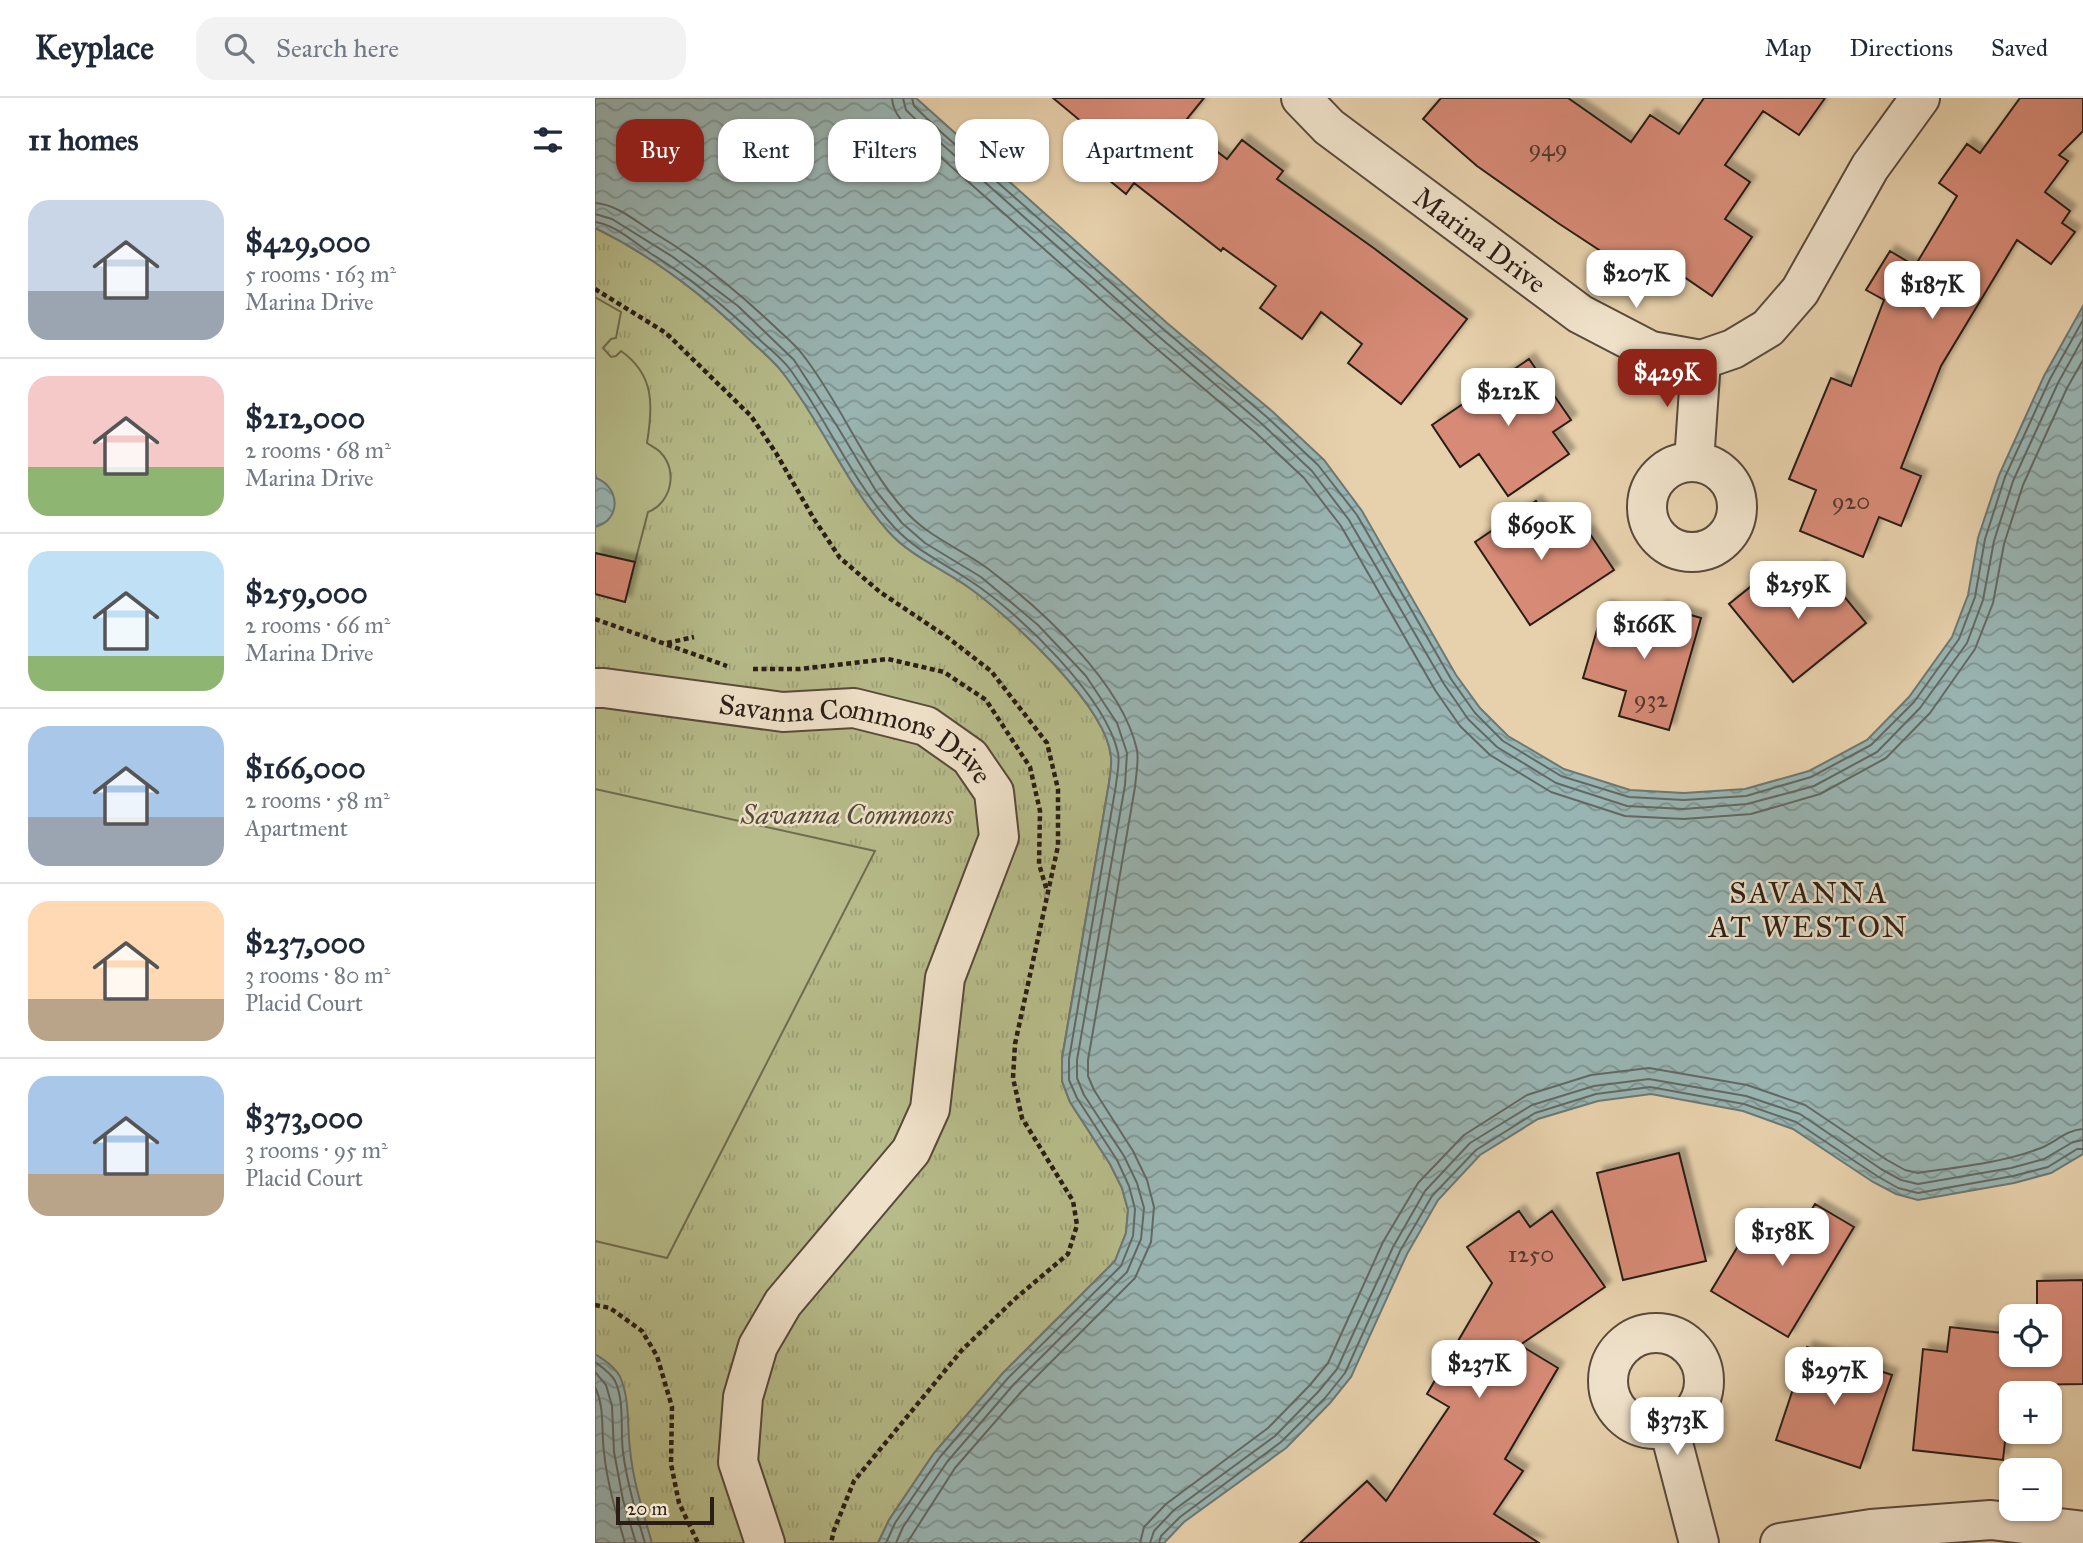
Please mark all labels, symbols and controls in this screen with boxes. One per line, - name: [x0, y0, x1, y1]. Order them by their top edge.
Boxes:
- search box: [196, 17, 686, 80]
- text: Keyplace: [35, 28, 154, 68]
- icon: search: [220, 29, 258, 67]
- text: Search here: [276, 32, 399, 64]
- text: Map: [1765, 33, 1812, 63]
- text: Directions: [1850, 33, 1953, 63]
- text: Saved: [1991, 33, 2048, 63]
- chip: Buy: [616, 119, 704, 182]
- chip: Rent: [718, 119, 814, 182]
- chip: Filters: [828, 119, 941, 182]
- chip: New: [955, 119, 1049, 182]
- chip: Apartment: [1063, 119, 1218, 182]
- icon: filters: [529, 121, 567, 159]
- text: 11 homes: [28, 122, 139, 158]
- house number: 949: [1528, 133, 1568, 163]
- street label: Marina Drive: [1407, 179, 1553, 301]
- text: $429,000: [245, 224, 371, 260]
- icon: home: [84, 228, 168, 312]
- pin: $207K: [1587, 250, 1685, 310]
- text: $207K: [1602, 259, 1670, 287]
- text: 5 rooms · 163 m²: [245, 260, 396, 288]
- pin: $187K: [1883, 262, 1981, 321]
- text: $187K: [1900, 270, 1964, 298]
- text: Marina Drive: [245, 288, 374, 316]
- pin: $429K: [1618, 350, 1716, 409]
- text: $429K: [1634, 358, 1700, 386]
- pin: $212K: [1459, 368, 1557, 428]
- text: $212K: [1477, 377, 1539, 405]
- text: $212,000: [245, 400, 365, 436]
- icon: home: [84, 404, 168, 488]
- text: 2 rooms · 68 m²: [245, 436, 391, 464]
- text: Marina Drive: [245, 464, 374, 492]
- house number: 920: [1832, 486, 1870, 516]
- pin: $690K: [1492, 503, 1590, 562]
- text: $690K: [1507, 511, 1575, 539]
- pin: $259K: [1749, 561, 1847, 621]
- text: $259K: [1766, 570, 1830, 598]
- text: $259,000: [245, 575, 368, 611]
- icon: home: [84, 579, 168, 663]
- pin: $166K: [1595, 602, 1693, 661]
- text: $166K: [1613, 610, 1675, 638]
- text: 2 rooms · 66 m²: [245, 611, 390, 639]
- text: Marina Drive: [245, 639, 374, 667]
- house number: 932: [1634, 684, 1668, 714]
- street label: Savanna Commons Drive: [717, 687, 1000, 790]
- text: $166,000: [245, 750, 366, 786]
- icon: home: [84, 754, 168, 838]
- text: 2 rooms · 58 m²: [245, 786, 390, 814]
- park label: Savanna Commons: [740, 797, 954, 832]
- text: Apartment: [245, 814, 348, 842]
- district label: SAVANNA AT WESTON: [1707, 875, 1909, 945]
- text: $237,000: [245, 925, 366, 961]
- icon: home: [84, 929, 168, 1013]
- text: 3 rooms · 80 m²: [245, 961, 390, 989]
- text: Placid Court: [245, 989, 363, 1017]
- text: $373,000: [245, 1100, 363, 1136]
- icon: home: [84, 1104, 168, 1188]
- text: 3 rooms · 95 m²: [245, 1136, 388, 1164]
- text: Placid Court: [245, 1164, 363, 1192]
- pin: $158K: [1733, 1208, 1831, 1268]
- text: $158K: [1751, 1217, 1813, 1245]
- house number: 1250: [1508, 1239, 1554, 1269]
- map controls: [1999, 1304, 2062, 1521]
- button: locate: [1999, 1304, 2062, 1367]
- pin: $237K: [1430, 1340, 1528, 1400]
- pin: $297K: [1785, 1348, 1883, 1407]
- text: $237K: [1448, 1349, 1510, 1377]
- text: $297K: [1801, 1356, 1867, 1384]
- button: +: [1999, 1381, 2062, 1444]
- pin: $373K: [1628, 1398, 1726, 1457]
- text: $373K: [1647, 1406, 1707, 1434]
- button: −: [1999, 1458, 2062, 1521]
- scale bar: [616, 1494, 714, 1526]
- text: 20 m: [627, 1497, 668, 1520]

